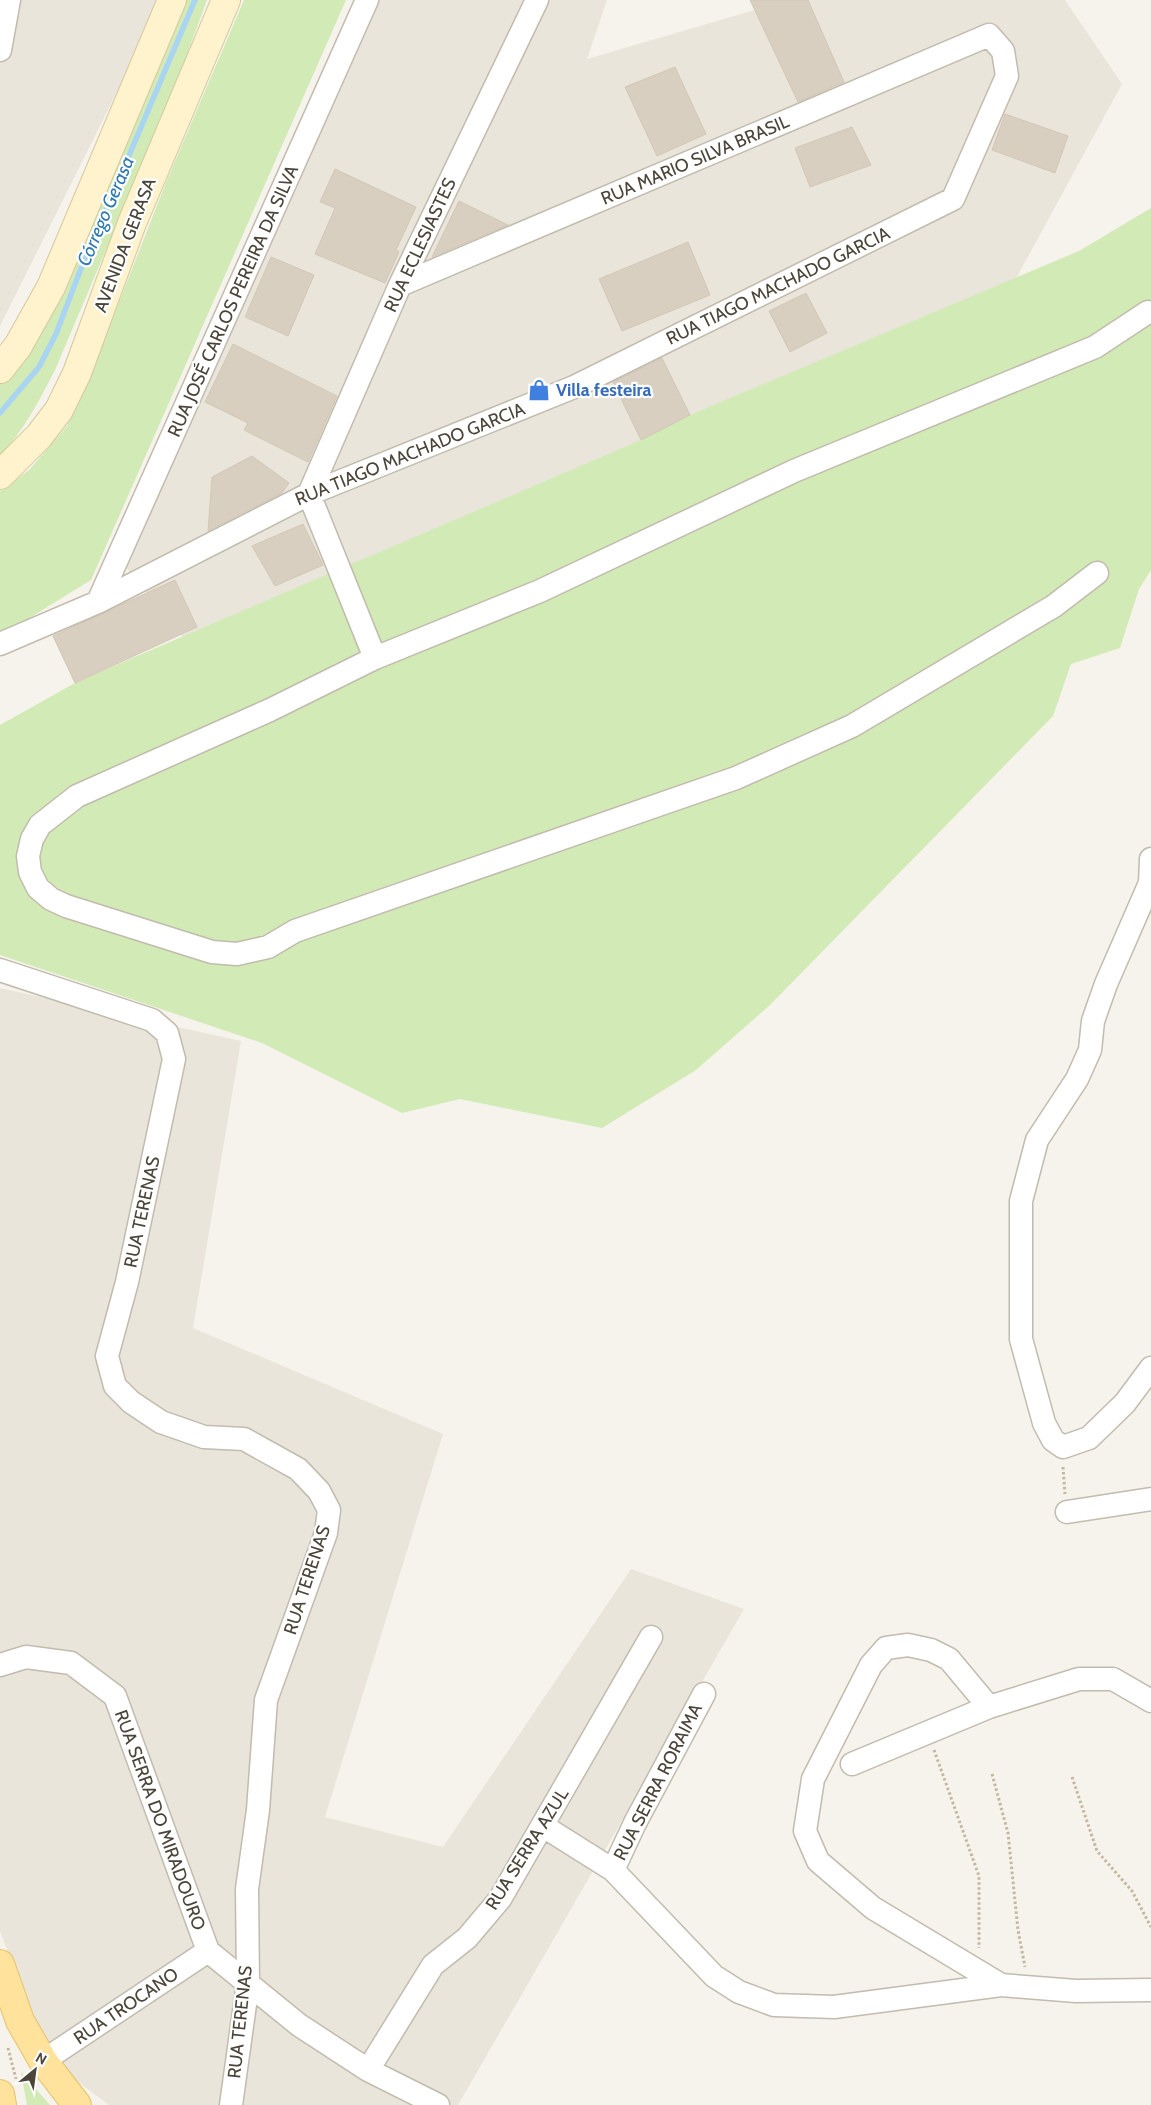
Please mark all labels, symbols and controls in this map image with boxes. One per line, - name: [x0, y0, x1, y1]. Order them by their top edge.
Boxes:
- street label: RUA MARIO SILVA BRASIL: [598, 110, 792, 210]
- water label: Córrego Gerasa: [72, 153, 139, 270]
- street label: RUA JOSÉ CARLOS PEREIRA DA SILVA: [163, 162, 303, 440]
- street label: RUA ECLESIASTES: [379, 174, 461, 316]
- street label: AVENIDA GERASA: [89, 175, 161, 315]
- street label: RUA TIAGO MACHADO GARCIA: [663, 222, 893, 350]
- shop icon: Villa festeira: [526, 377, 552, 403]
- place label: Villa festeira: [556, 379, 651, 401]
- street label: RUA TIAGO MACHADO GARCIA: [292, 398, 528, 510]
- street label: RUA TERENAS: [119, 1154, 165, 1270]
- street label: RUA TERENAS: [279, 1523, 335, 1637]
- street label: RUA SERRA RORAIMA: [609, 1700, 707, 1864]
- street label: RUA SERRA DO MIRADOURO: [110, 1707, 210, 1933]
- street label: RUA SERRA AZUL: [481, 1784, 573, 1914]
- street label: RUA TROCANO: [69, 1963, 183, 2049]
- street label: RUA TERENAS: [223, 1964, 257, 2080]
- north arrow: [10, 2045, 60, 2095]
- text: N: [33, 2048, 50, 2069]

